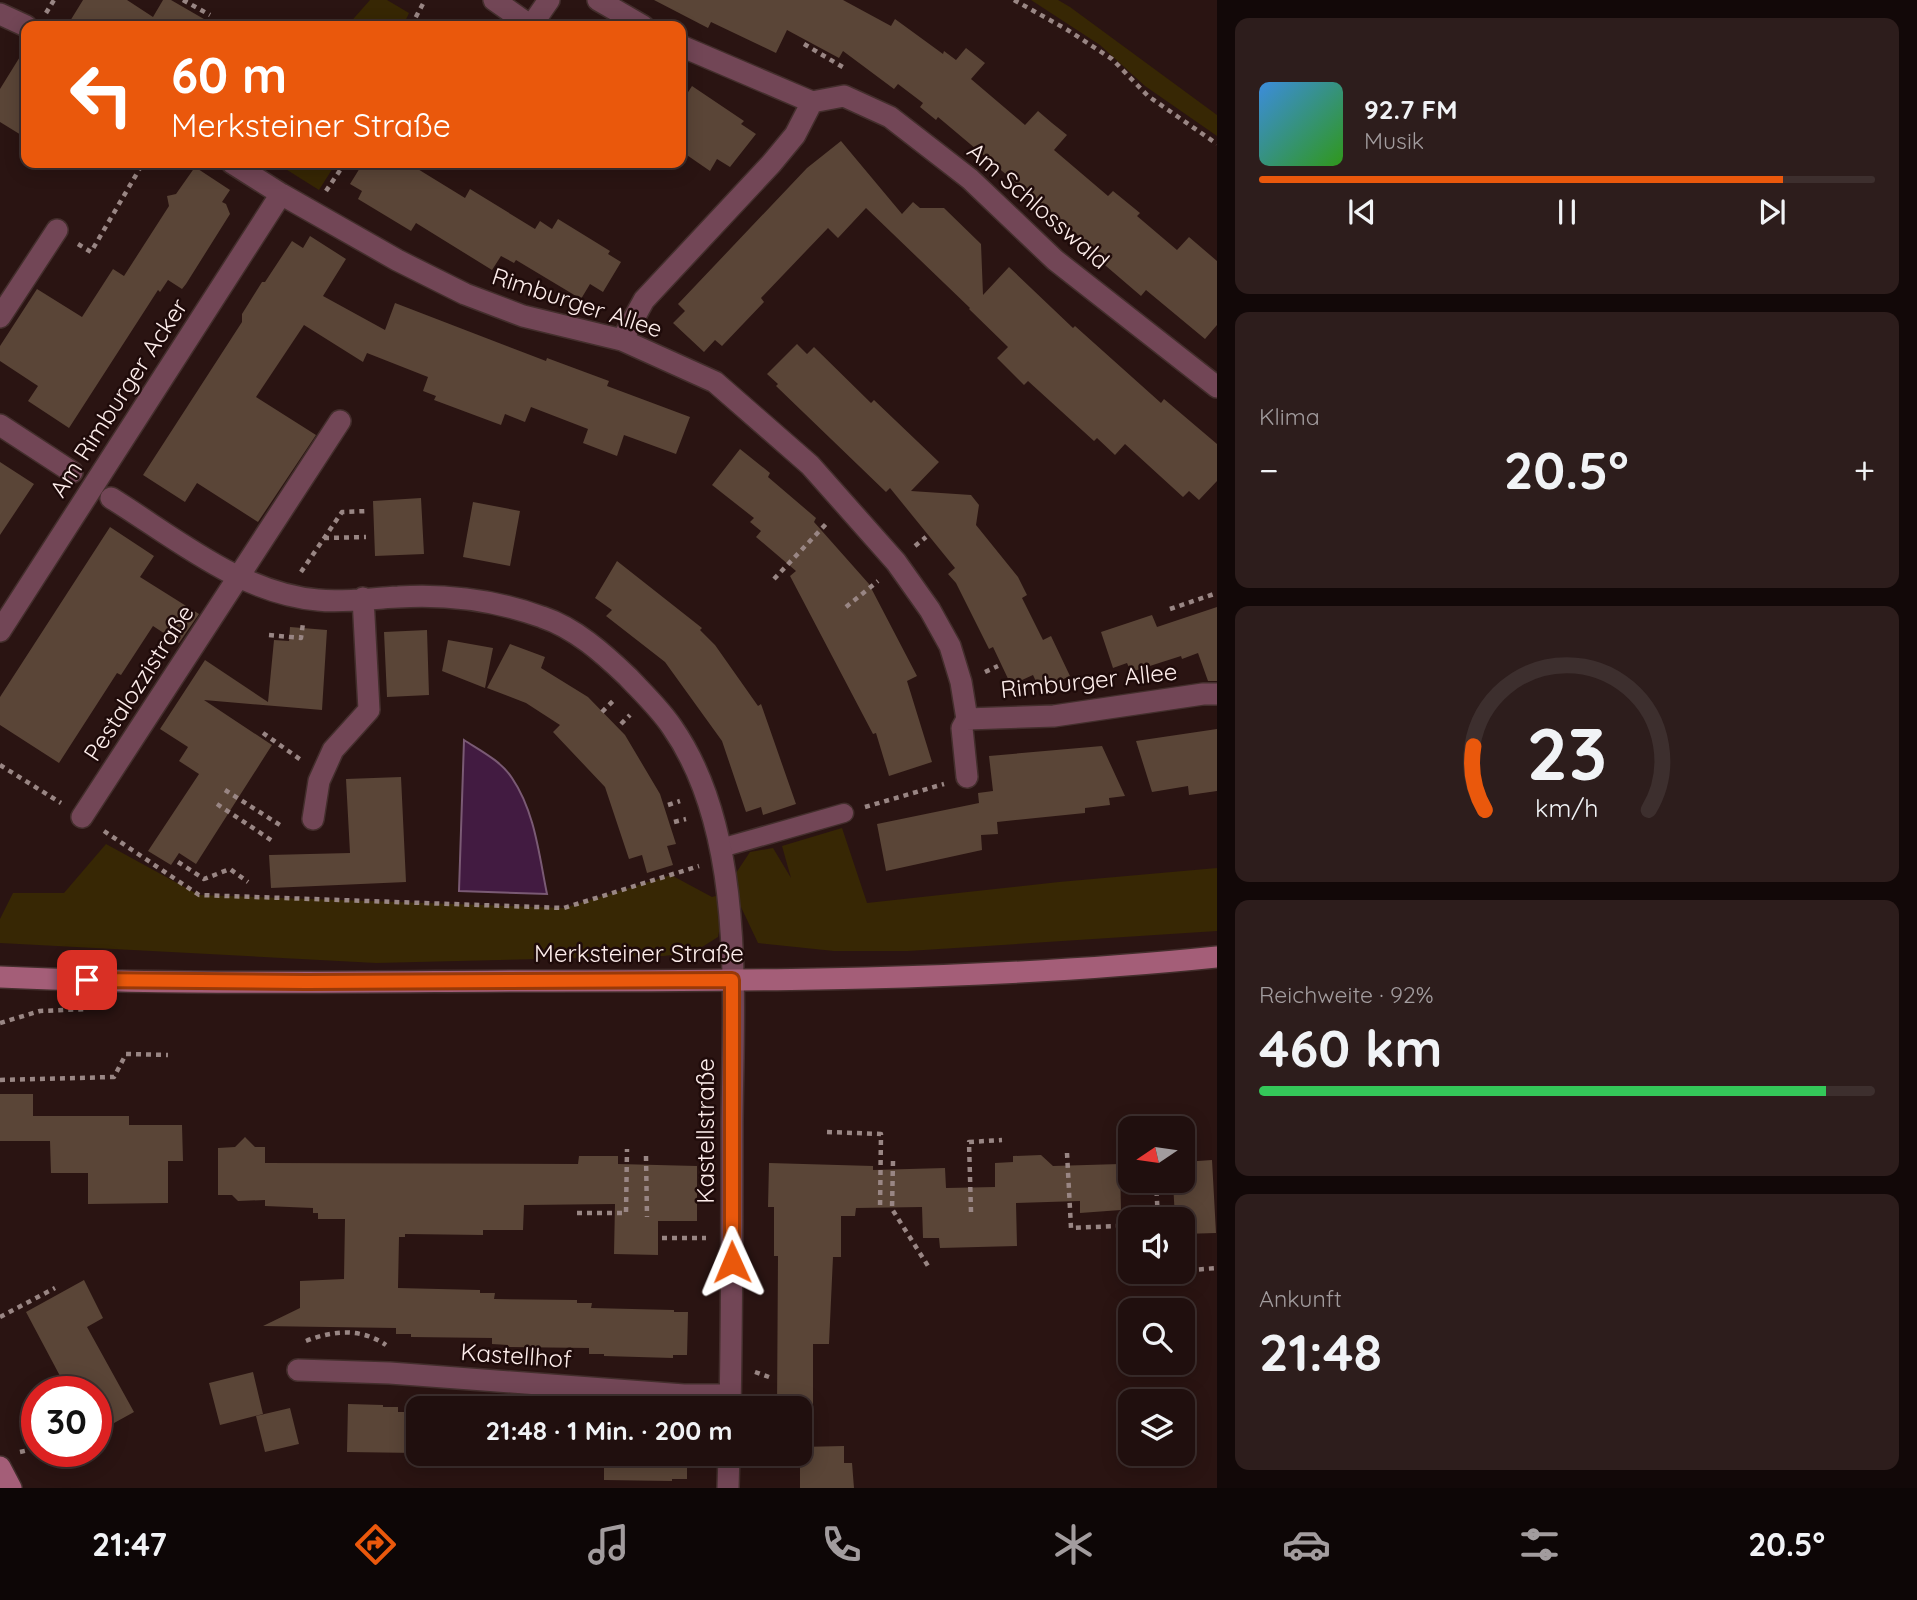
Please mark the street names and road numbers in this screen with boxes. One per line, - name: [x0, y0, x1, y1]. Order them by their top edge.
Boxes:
- street label: Am Schlosswald: [962, 135, 1116, 275]
- street label: Rimburger Allee: [488, 260, 666, 344]
- street label: Am Rimburger Acker: [43, 292, 194, 503]
- street label: Pestalozzistraße: [77, 599, 200, 766]
- street label: Rimburger Allee: [999, 656, 1179, 704]
- street label: Merksteiner Straße: [534, 938, 744, 968]
- street label: Kastellstraße: [690, 1058, 720, 1204]
- street label: Kastellhof: [459, 1336, 573, 1374]

